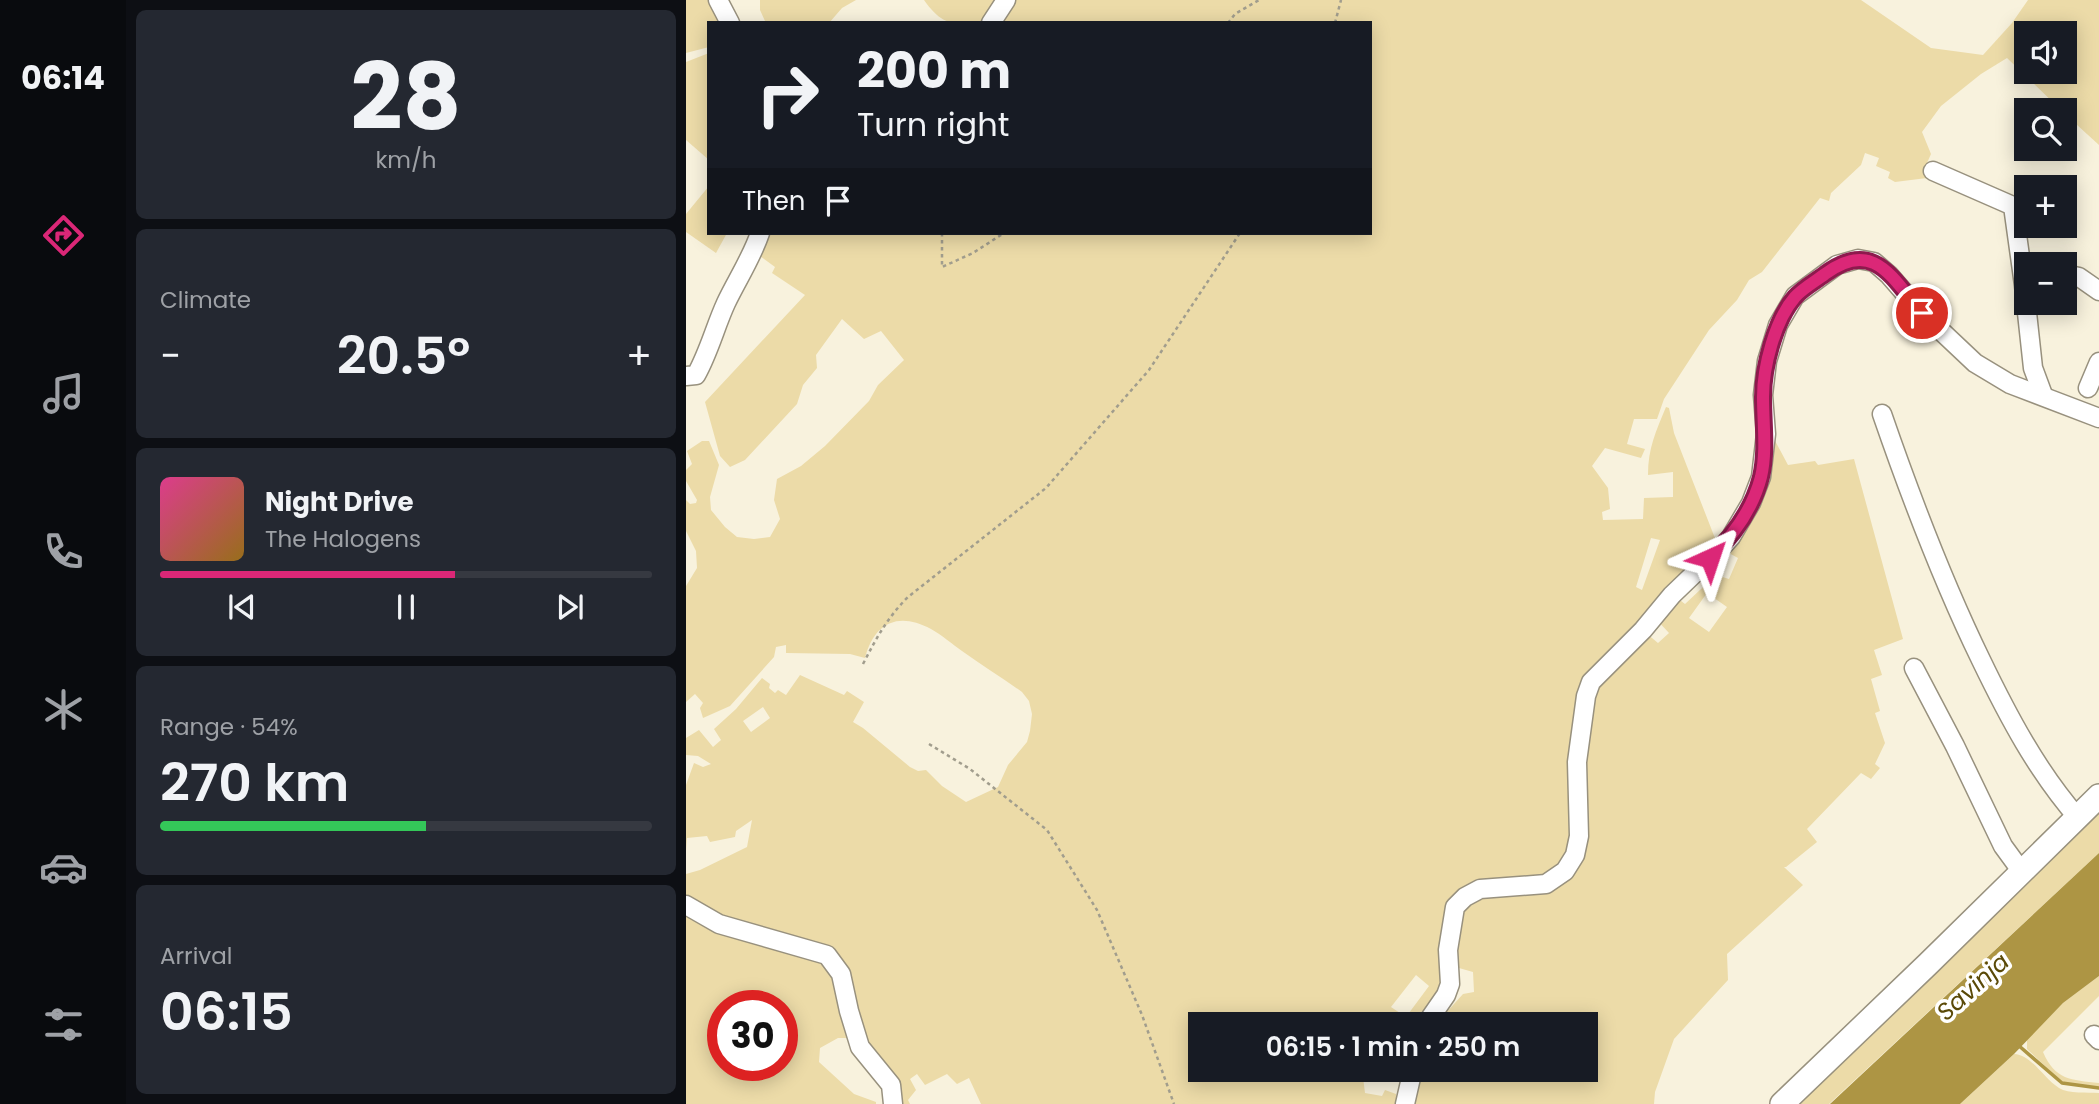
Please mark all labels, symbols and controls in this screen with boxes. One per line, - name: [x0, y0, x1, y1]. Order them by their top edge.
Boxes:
- map controls: [2014, 21, 2077, 315]
- button: sound: [2014, 21, 2077, 84]
- text: 28: [351, 33, 461, 161]
- text: 200 m: [857, 37, 1011, 105]
- icon: right: [742, 49, 833, 140]
- text: 06:14: [21, 55, 105, 100]
- button: search: [2014, 98, 2077, 161]
- text: Turn right: [857, 102, 1009, 147]
- text: km/h: [375, 144, 437, 176]
- button: +: [2014, 175, 2077, 238]
- icon: arrive: [819, 182, 857, 220]
- text: Then: [742, 183, 805, 219]
- icon: directions: [39, 211, 88, 260]
- button: −: [2014, 252, 2077, 315]
- pin: [1892, 283, 1952, 343]
- text: Climate: [160, 284, 251, 316]
- icon: arrive: [1903, 294, 1941, 332]
- text: 20.5°: [337, 319, 470, 392]
- text: −: [160, 329, 181, 382]
- text: +: [626, 329, 652, 382]
- icon: music: [39, 369, 88, 418]
- text: Night Drive: [265, 484, 413, 520]
- position arrow: [1673, 521, 1747, 595]
- text: The Halogens: [265, 523, 421, 555]
- icon: phone: [39, 527, 88, 576]
- icon: previous: [223, 588, 261, 626]
- icon: pause: [387, 588, 425, 626]
- icon: next: [551, 588, 589, 626]
- icon: climate: [39, 685, 88, 734]
- text: Range · 54%: [160, 711, 298, 743]
- text: 270 km: [160, 746, 349, 819]
- icon: car: [39, 843, 88, 892]
- text: Arrival: [160, 940, 232, 972]
- water label: Savinja: [1929, 945, 2016, 1028]
- text: 06:15: [160, 975, 293, 1048]
- speed limit sign: 30: [707, 990, 798, 1081]
- icon: filters: [39, 1000, 88, 1049]
- text: 06:15 · 1 min · 250 m: [1266, 1029, 1520, 1065]

